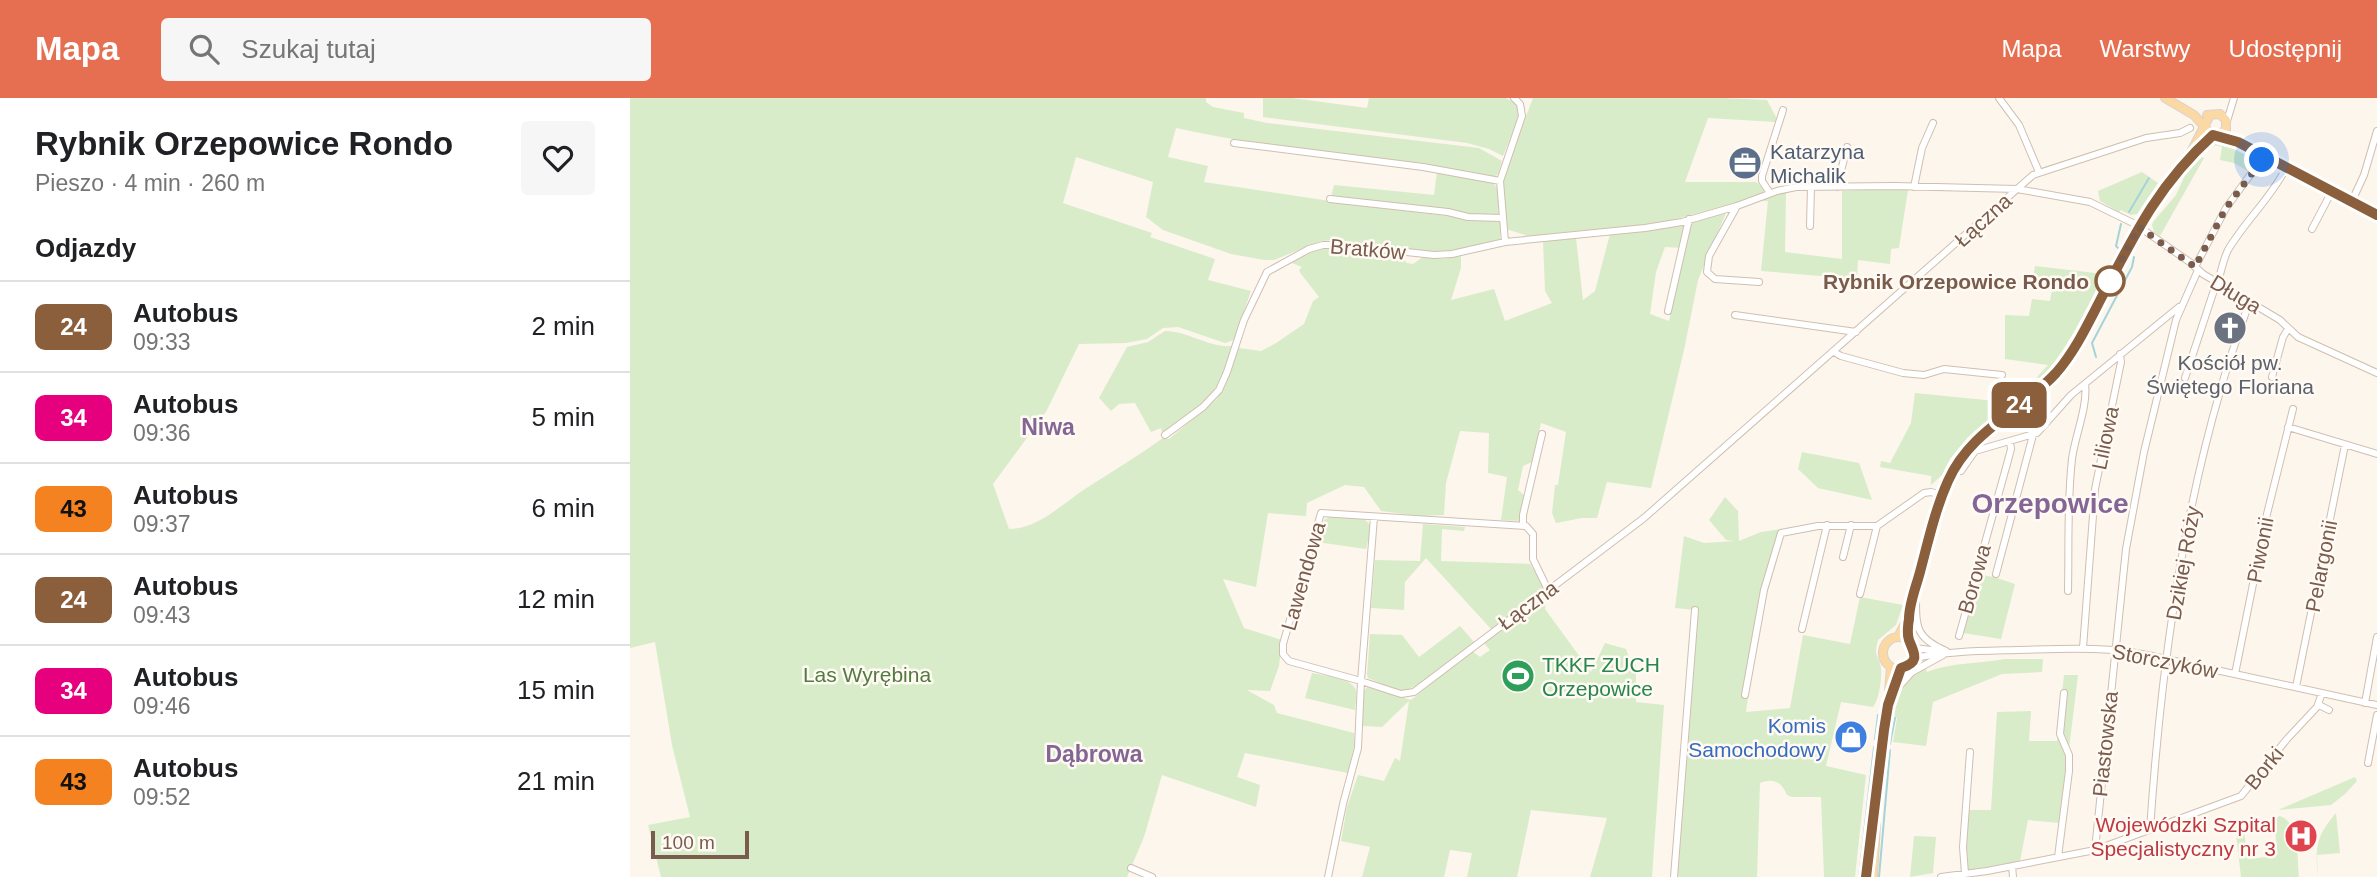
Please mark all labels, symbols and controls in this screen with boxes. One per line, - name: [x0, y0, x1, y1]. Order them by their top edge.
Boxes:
- search box: [161, 18, 651, 81]
- text: Mapa: [35, 30, 119, 67]
- icon: search: [185, 30, 223, 68]
- text: Szukaj tutaj: [241, 34, 376, 64]
- text: Mapa: [2001, 35, 2061, 62]
- text: Warstwy: [2099, 35, 2191, 62]
- text: Udostępnij: [2229, 35, 2342, 62]
- button: heart: [521, 121, 595, 195]
- text: Rybnik Orzepowice Rondo: [35, 125, 453, 162]
- place label: Katarzyna Michalik: [1770, 140, 1865, 187]
- your location: [2244, 142, 2279, 177]
- office icon: Katarzyna Michalik: [1726, 144, 1764, 182]
- text: Pieszo · 4 min · 260 m: [35, 170, 265, 196]
- street label: Łączna: [1950, 189, 2016, 251]
- text: Odjazdy: [35, 233, 136, 263]
- street label: Bratków: [1329, 234, 1408, 264]
- marker: Rybnik Orzepowice Rondo: [2095, 266, 2125, 296]
- place label: Rybnik Orzepowice Rondo: [1823, 270, 2089, 293]
- street label: Długa: [2207, 270, 2266, 318]
- text: Autobus: [133, 298, 238, 328]
- church icon: Kościół pw. Świętego Floriana: [2211, 309, 2249, 347]
- text: 2 min: [531, 311, 595, 341]
- text: 24: [60, 313, 87, 340]
- text: 09:33: [133, 329, 191, 355]
- place label: Kościół pw. Świętego Floriana: [2146, 351, 2314, 398]
- line badge: 24: [1988, 382, 2050, 428]
- text: Autobus: [133, 389, 238, 419]
- text: 24: [2006, 391, 2032, 418]
- text: 5 min: [531, 402, 595, 432]
- text: 34: [60, 404, 87, 431]
- street label: Liliowa: [2087, 404, 2123, 472]
- district label: Niwa: [1021, 414, 1075, 440]
- text: 09:36: [133, 420, 191, 446]
- text: Autobus: [133, 480, 238, 510]
- district label: Orzepowice: [1971, 488, 2129, 519]
- text: 6 min: [531, 493, 595, 523]
- text: 43: [60, 495, 87, 522]
- street label: Dzikiej Róży: [2162, 504, 2204, 622]
- text: 09:37: [133, 511, 191, 537]
- street label: Piwonii: [2242, 515, 2278, 585]
- street label: Pelargonii: [2301, 518, 2341, 614]
- street label: Lawendowa: [1276, 519, 1330, 633]
- street label: Borowa: [1953, 541, 1995, 616]
- text: Autobus: [133, 571, 238, 601]
- street label: Łączna: [1494, 576, 1562, 634]
- text: 12 min: [517, 584, 595, 614]
- text: 24: [60, 586, 87, 613]
- text: 09:43: [133, 602, 191, 628]
- street label: Storczyków: [2110, 639, 2221, 683]
- place label: TKKF ZUCH Orzepowice: [1542, 653, 1660, 700]
- sports icon: TKKF ZUCH Orzepowice: [1499, 657, 1537, 695]
- text: Autobus: [133, 662, 238, 692]
- park label: Las Wyrębina: [803, 663, 931, 686]
- text: 15 min: [517, 675, 595, 705]
- text: 34: [60, 677, 87, 704]
- street label: Piastowska: [2088, 690, 2122, 798]
- text: 09:46: [133, 693, 191, 719]
- place label: Komis Samochodowy: [1688, 714, 1826, 761]
- shop icon: Komis Samochodowy: [1832, 718, 1870, 756]
- district label: Dąbrowa: [1045, 741, 1143, 767]
- street label: Borki: [2240, 742, 2288, 794]
- text: Autobus: [133, 753, 238, 783]
- text: 21 min: [517, 766, 595, 796]
- text: 43: [60, 768, 87, 795]
- text: 09:52: [133, 784, 191, 810]
- place label: Wojewódzki Szpital Specjalistyczny nr 3: [2090, 813, 2276, 860]
- hospital icon: Wojewódzki Szpital Specjalistyczny nr 3: [2282, 817, 2320, 855]
- scale bar: [651, 828, 749, 860]
- text: 100 m: [662, 832, 715, 853]

